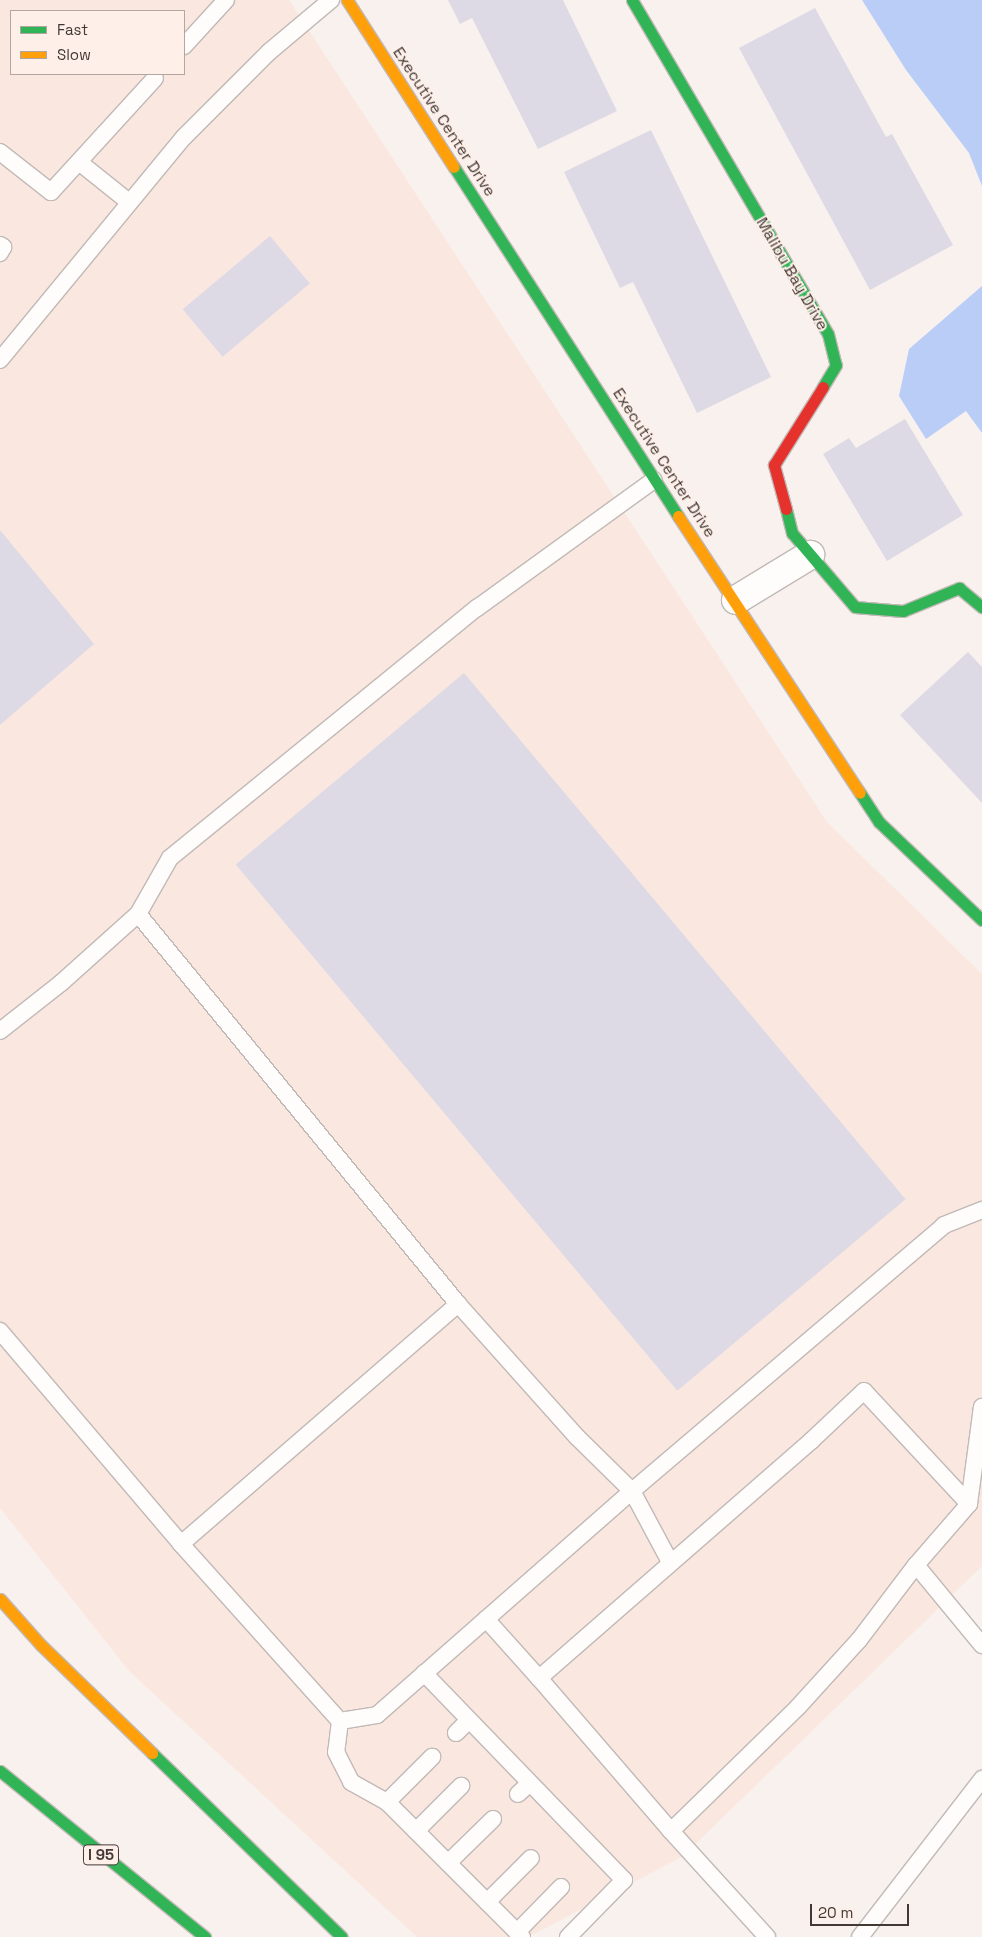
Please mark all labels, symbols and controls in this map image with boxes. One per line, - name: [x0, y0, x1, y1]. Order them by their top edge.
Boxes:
- legend: [10, 10, 185, 75]
- text: Fast: [57, 20, 88, 39]
- street label: Executive Center Drive: [388, 44, 500, 200]
- text: Slow: [57, 45, 91, 64]
- street label: Malibu Bay Drive: [752, 214, 832, 334]
- street label: Executive Center Drive: [608, 385, 720, 541]
- road number: I 95: [82, 1842, 120, 1868]
- scale bar: [812, 1894, 911, 1926]
- text: 20 m: [818, 1903, 853, 1922]

